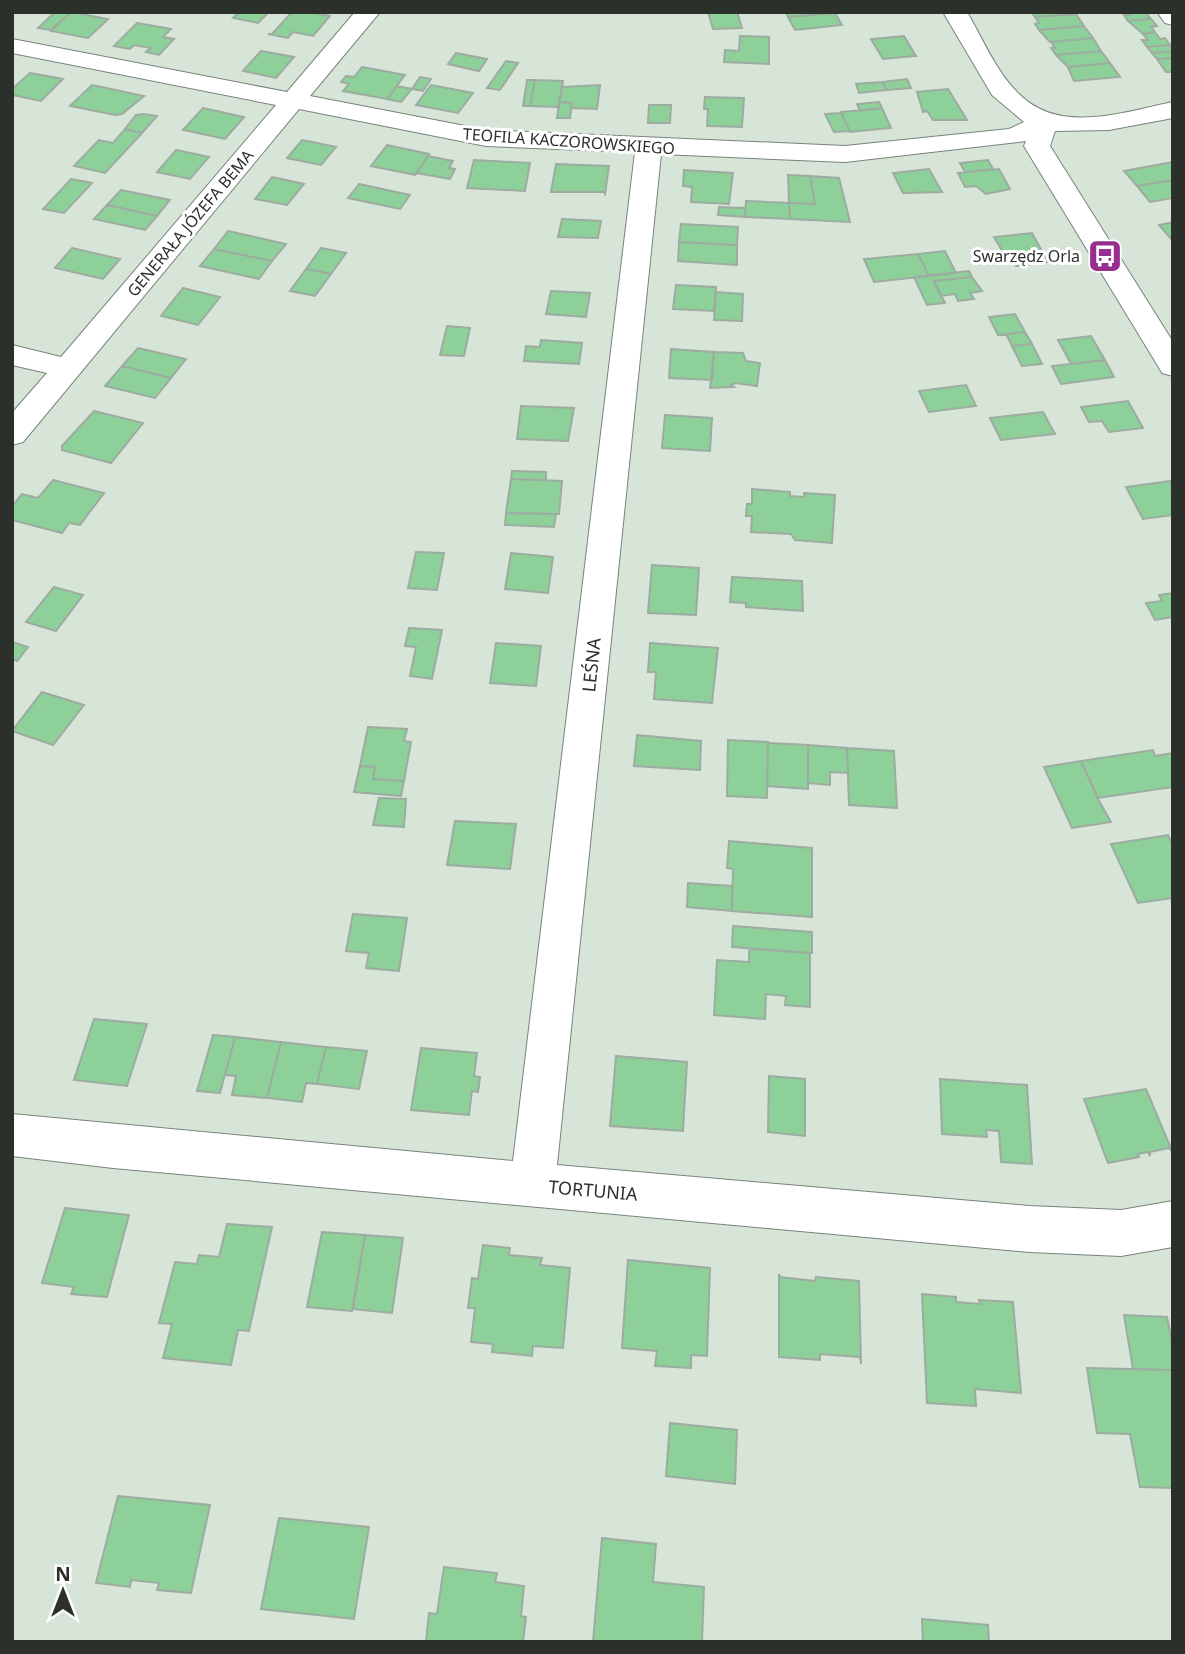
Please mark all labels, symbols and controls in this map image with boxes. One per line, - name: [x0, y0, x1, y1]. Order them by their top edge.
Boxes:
- street label: TEOFILA KACZOROWSKIEGO: [462, 123, 676, 159]
- street label: GENERAŁA JÓZEFA BEMA: [122, 144, 259, 301]
- bus stop icon: Swarzędz Orla: [1086, 237, 1124, 275]
- place label: Swarzędz Orla: [973, 245, 1080, 267]
- street label: LEŚNA: [576, 636, 606, 693]
- street label: TORTUNIA: [547, 1174, 639, 1206]
- north arrow: [28, 1556, 98, 1626]
- text: N: [55, 1561, 71, 1587]

